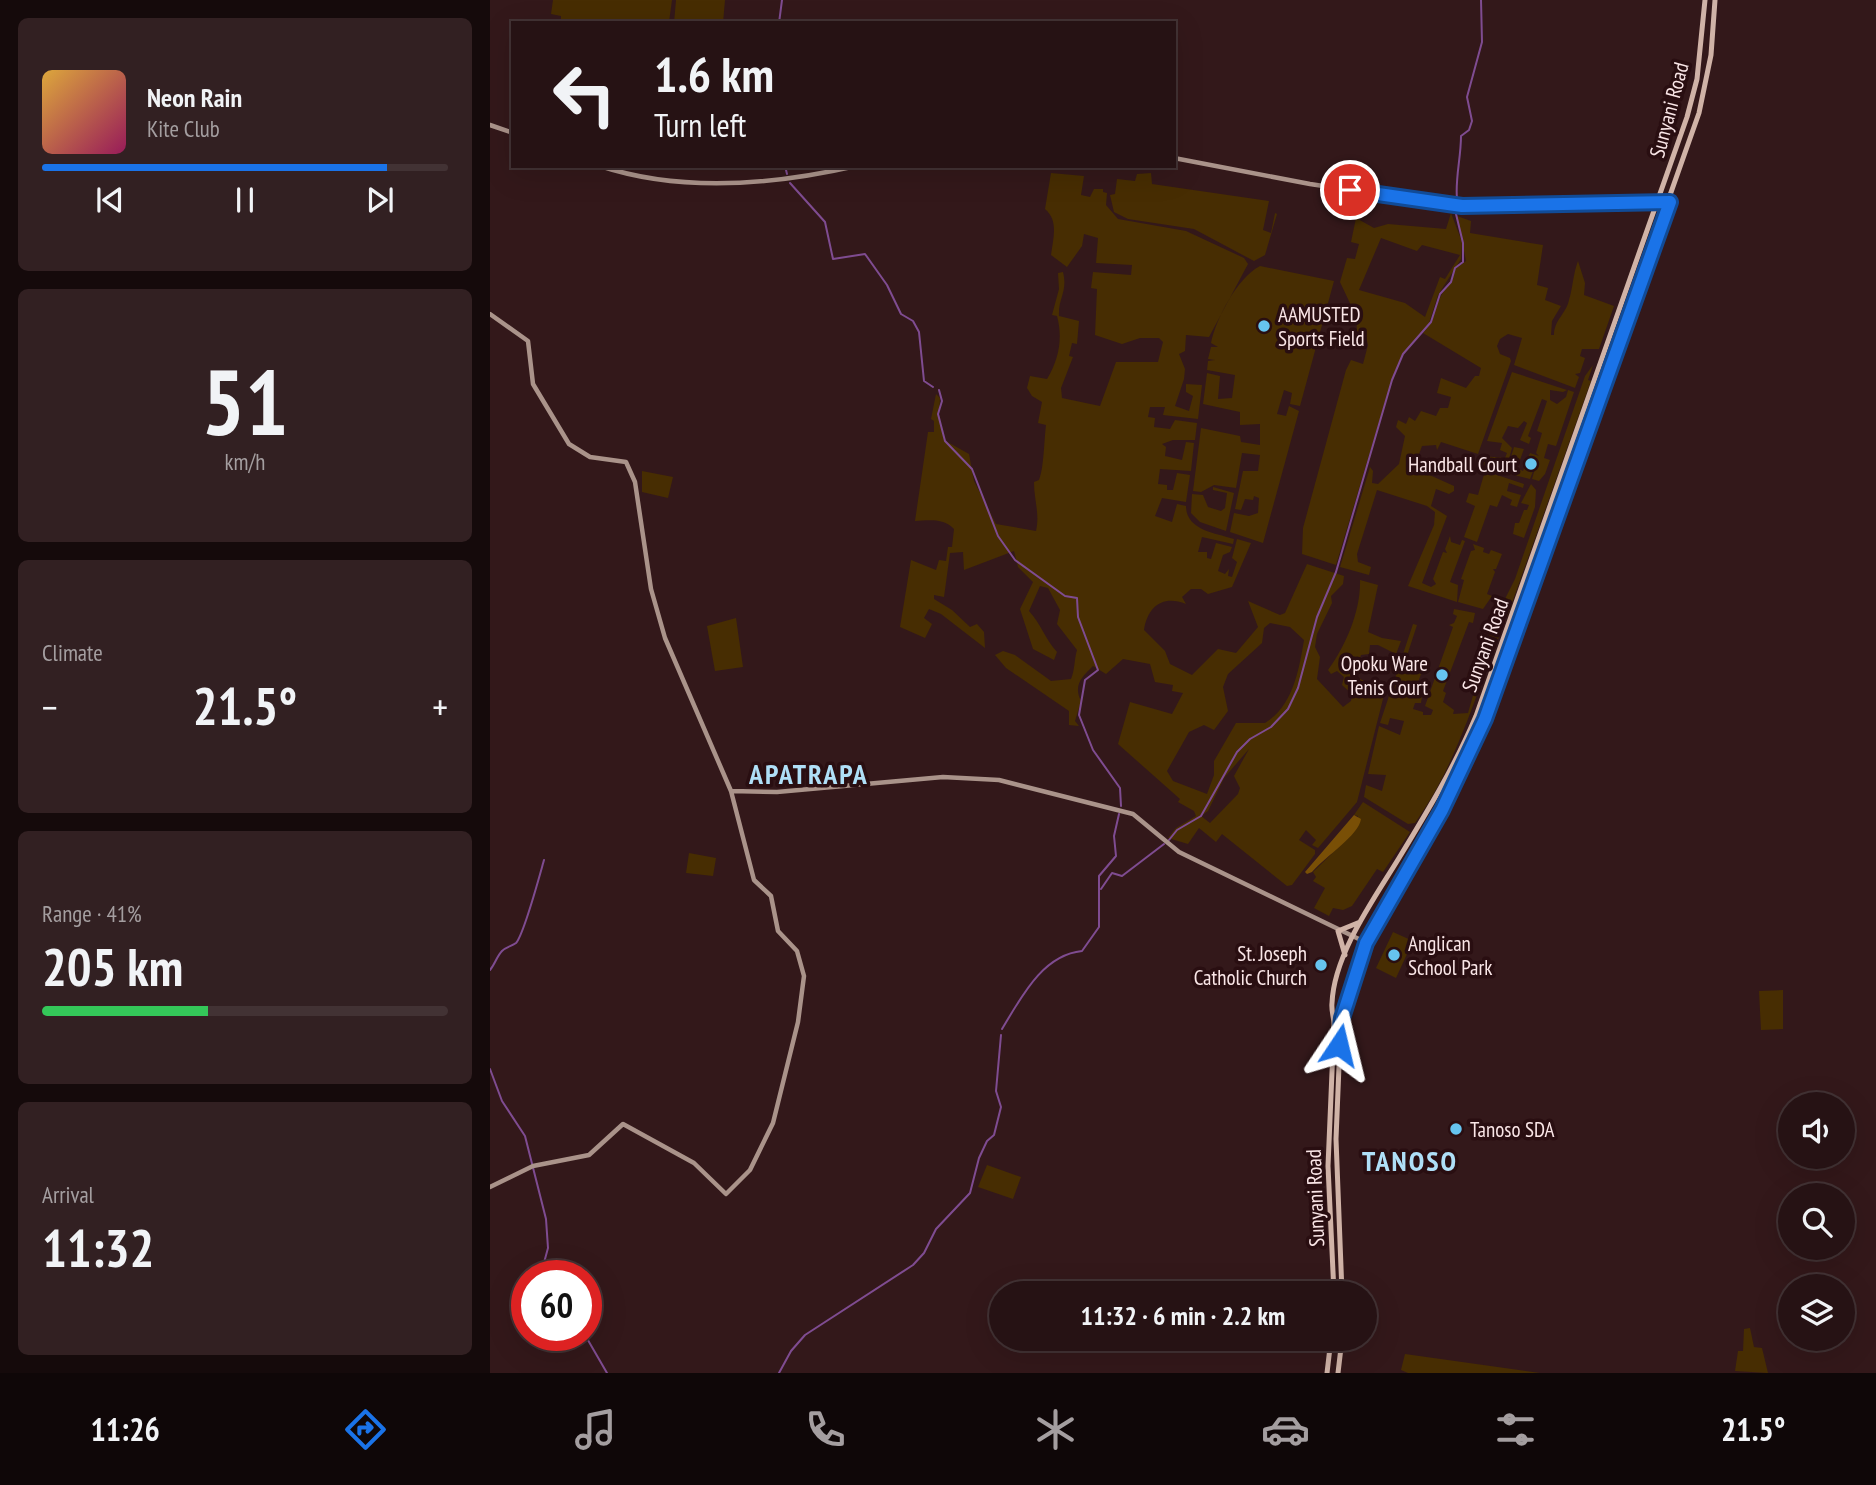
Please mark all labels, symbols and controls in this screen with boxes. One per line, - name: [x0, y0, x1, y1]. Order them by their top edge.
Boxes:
- text: 1.6 km: [654, 42, 774, 106]
- icon: left: [539, 49, 630, 140]
- street label: Sunyani Road: [1643, 59, 1695, 161]
- text: Neon Rain: [147, 81, 242, 114]
- text: Turn left: [654, 104, 746, 146]
- text: Kite Club: [147, 114, 220, 143]
- pin: [1320, 160, 1380, 220]
- icon: arrive: [1331, 171, 1369, 209]
- icon: previous: [91, 181, 129, 219]
- icon: pause: [226, 181, 264, 219]
- icon: next: [361, 181, 399, 219]
- place label: AAMUSTED Sports Field: [1278, 301, 1365, 352]
- marker: AAMUSTED Sports Field: [1256, 318, 1272, 334]
- text: 51: [202, 342, 289, 460]
- text: km/h: [225, 447, 265, 476]
- place label: Handball Court: [1408, 451, 1517, 478]
- marker: Handball Court: [1523, 456, 1539, 472]
- street label: Sunyani Road: [1456, 594, 1514, 696]
- text: Climate: [42, 638, 103, 667]
- place label: Opoku Ware Tenis Court: [1341, 650, 1428, 701]
- marker: Opoku Ware Tenis Court: [1434, 667, 1450, 683]
- text: 21.5°: [193, 672, 297, 739]
- text: −: [42, 682, 58, 731]
- text: +: [432, 682, 448, 731]
- district label: APATRAPA: [748, 755, 869, 792]
- text: Range · 41%: [42, 899, 142, 928]
- place label: Anglican School Park: [1408, 930, 1492, 981]
- text: 205 km: [42, 933, 183, 1000]
- place label: St. Joseph Catholic Church: [1194, 940, 1307, 991]
- marker: Anglican School Park: [1386, 947, 1402, 963]
- marker: St. Joseph Catholic Church: [1313, 957, 1329, 973]
- position arrow: [1302, 1008, 1376, 1082]
- map controls: [1778, 1092, 1855, 1351]
- button: sound: [1778, 1092, 1855, 1169]
- place label: Tanoso SDA: [1470, 1116, 1554, 1143]
- marker: Tanoso SDA: [1448, 1121, 1464, 1137]
- district label: TANOSO: [1362, 1142, 1458, 1179]
- street label: Sunyani Road: [1300, 1149, 1330, 1247]
- text: Arrival: [42, 1180, 94, 1209]
- button: search: [1778, 1183, 1855, 1260]
- text: 11:32: [42, 1214, 154, 1281]
- speed limit sign: 60: [511, 1260, 602, 1351]
- button: layers: [1778, 1274, 1855, 1351]
- text: 11:32 · 6 min · 2.2 km: [1081, 1299, 1285, 1332]
- icon: directions: [341, 1405, 390, 1454]
- icon: music: [571, 1405, 620, 1454]
- icon: phone: [801, 1405, 850, 1454]
- icon: climate: [1031, 1405, 1080, 1454]
- icon: car: [1261, 1405, 1310, 1454]
- icon: filters: [1491, 1405, 1540, 1454]
- text: 11:26: [91, 1408, 160, 1450]
- text: 21.5°: [1721, 1408, 1785, 1450]

